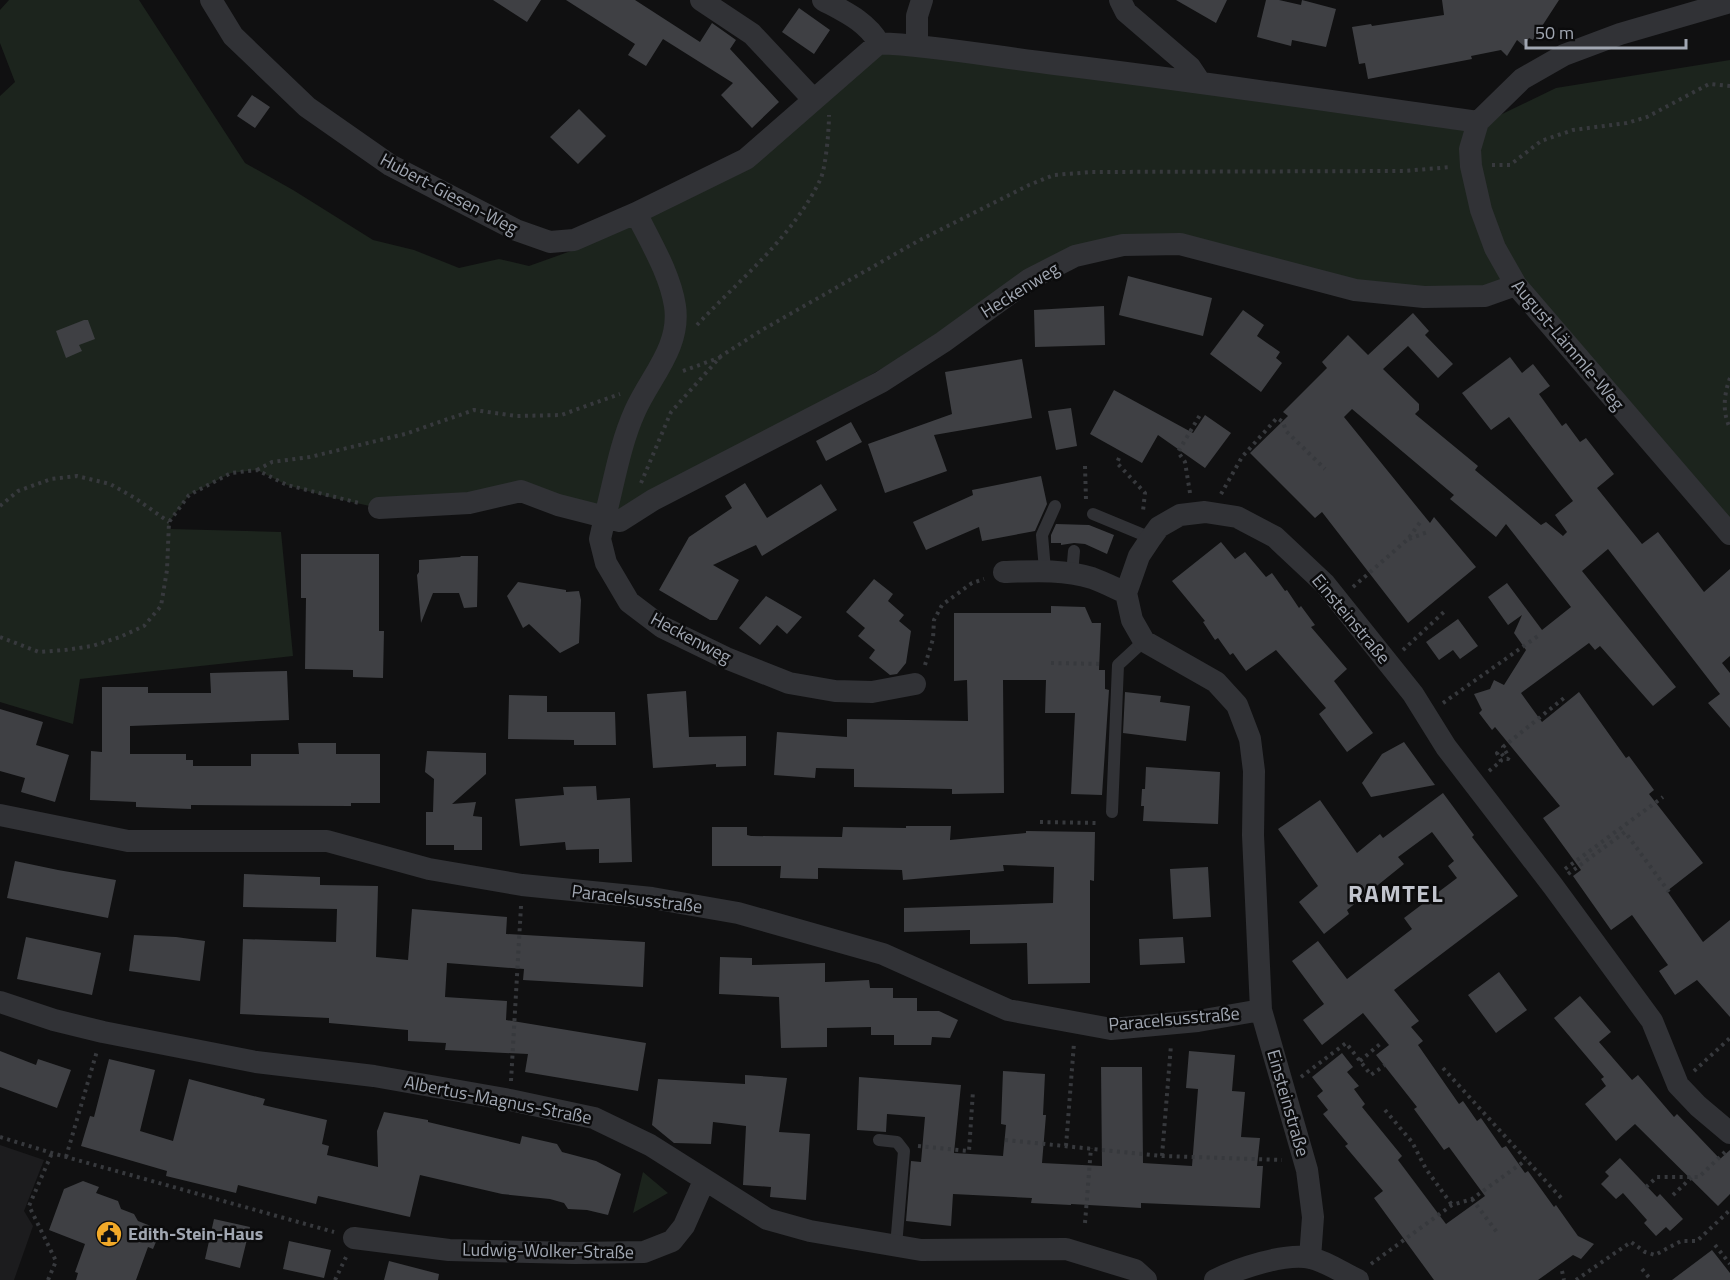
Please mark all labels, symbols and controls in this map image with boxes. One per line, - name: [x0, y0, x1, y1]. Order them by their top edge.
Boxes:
- scale bar: [1526, 12, 1686, 50]
- text: 50 m: [1535, 19, 1574, 46]
- street label: Hubert-Giesen-Weg: [375, 146, 523, 241]
- street label: Heckenweg: [975, 255, 1064, 324]
- street label: August-Lämmle-Weg: [1505, 273, 1631, 416]
- street label: Einsteinstraße: [1306, 568, 1397, 670]
- street label: Heckenweg: [646, 605, 736, 670]
- district label: RAMTEL: [1348, 875, 1444, 911]
- street label: Paracelsusstraße: [570, 877, 704, 920]
- street label: Paracelsusstraße: [1107, 999, 1241, 1038]
- street label: Einsteinstraße: [1260, 1046, 1317, 1160]
- street label: Albertus-Magnus-Straße: [402, 1068, 594, 1131]
- public building icon: Edith-Stein-Haus: [94, 1219, 124, 1249]
- place label: Edith-Stein-Haus: [128, 1220, 263, 1247]
- street label: Ludwig-Wolker-Straße: [462, 1236, 634, 1265]

